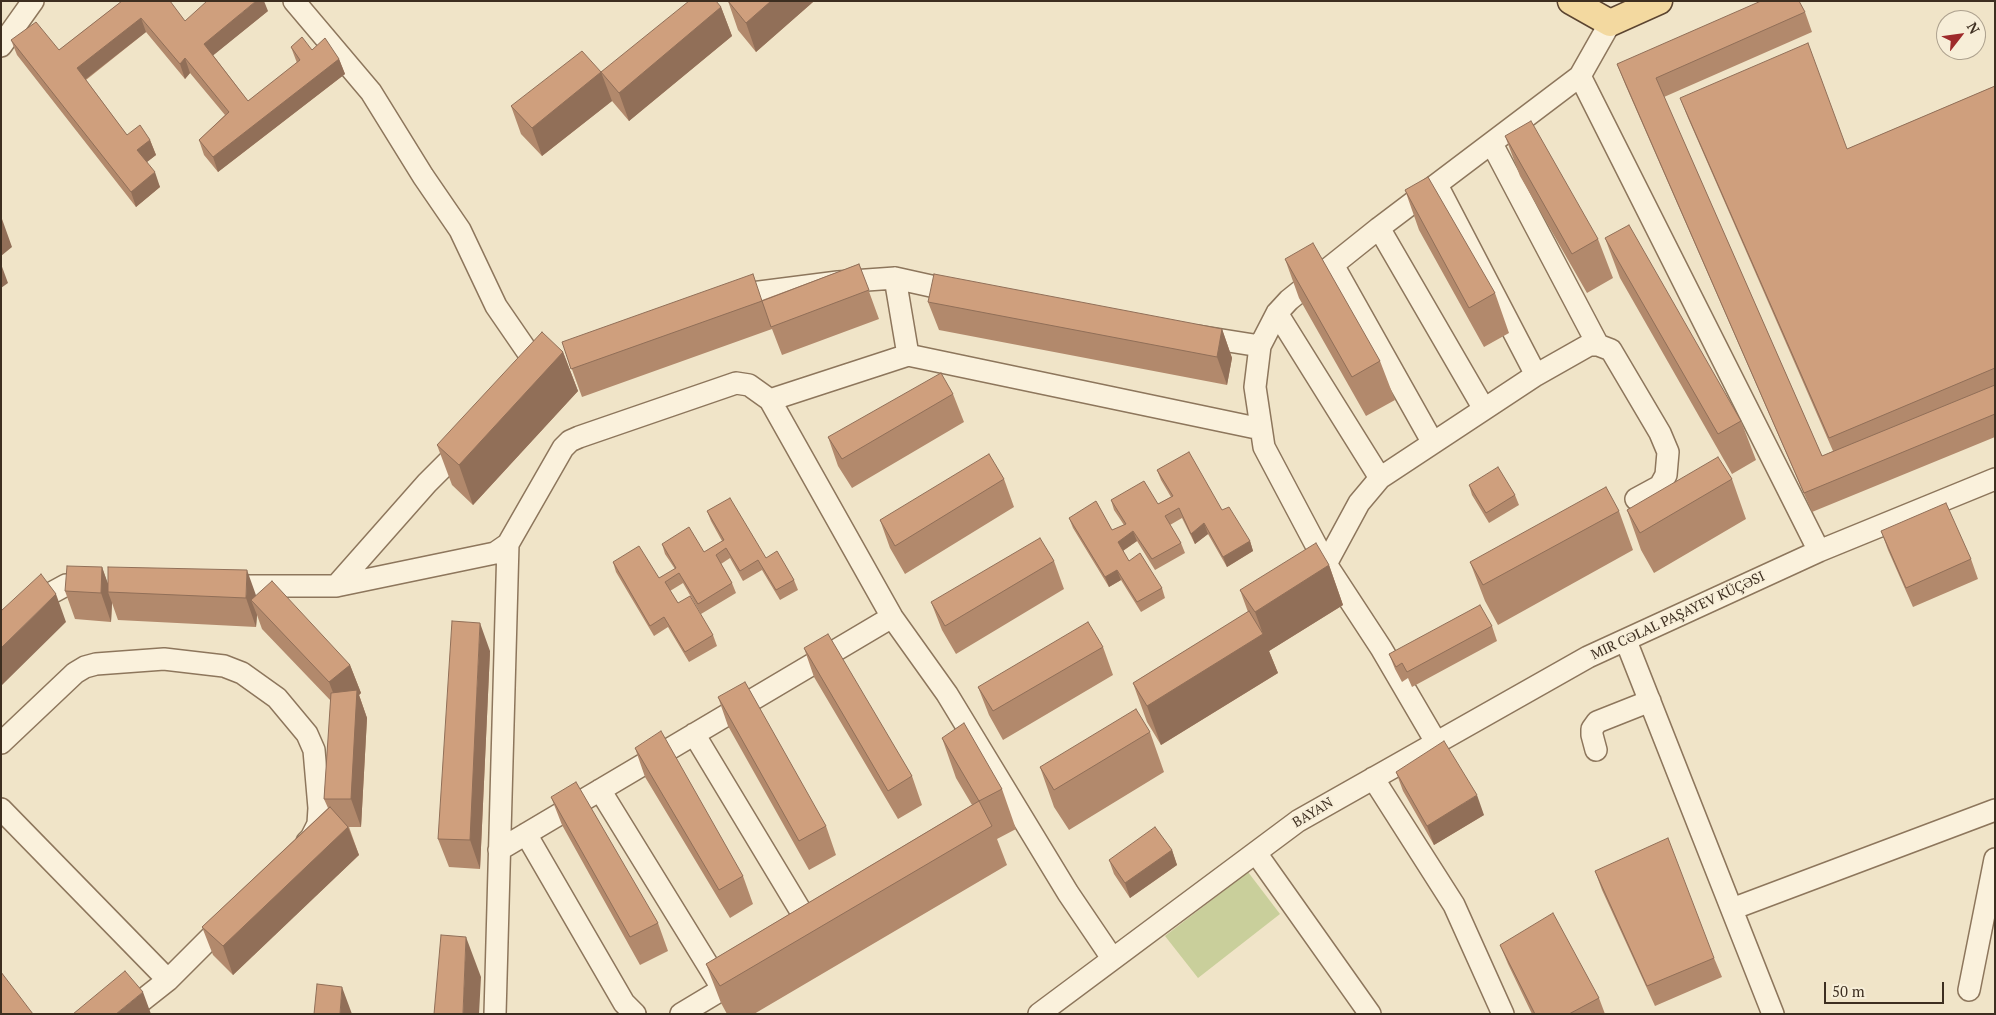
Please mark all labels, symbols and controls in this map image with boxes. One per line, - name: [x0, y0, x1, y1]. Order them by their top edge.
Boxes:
- north arrow: [1936, 10, 1986, 60]
- text: N: [1963, 18, 1984, 37]
- street label: MIR CƏLAL PAŞAYEV KÜÇƏSI: [1588, 568, 1768, 664]
- street label: BAYAN: [1290, 794, 1336, 832]
- scale bar: [1826, 972, 1946, 1004]
- text: 50 m: [1832, 981, 1865, 1001]

